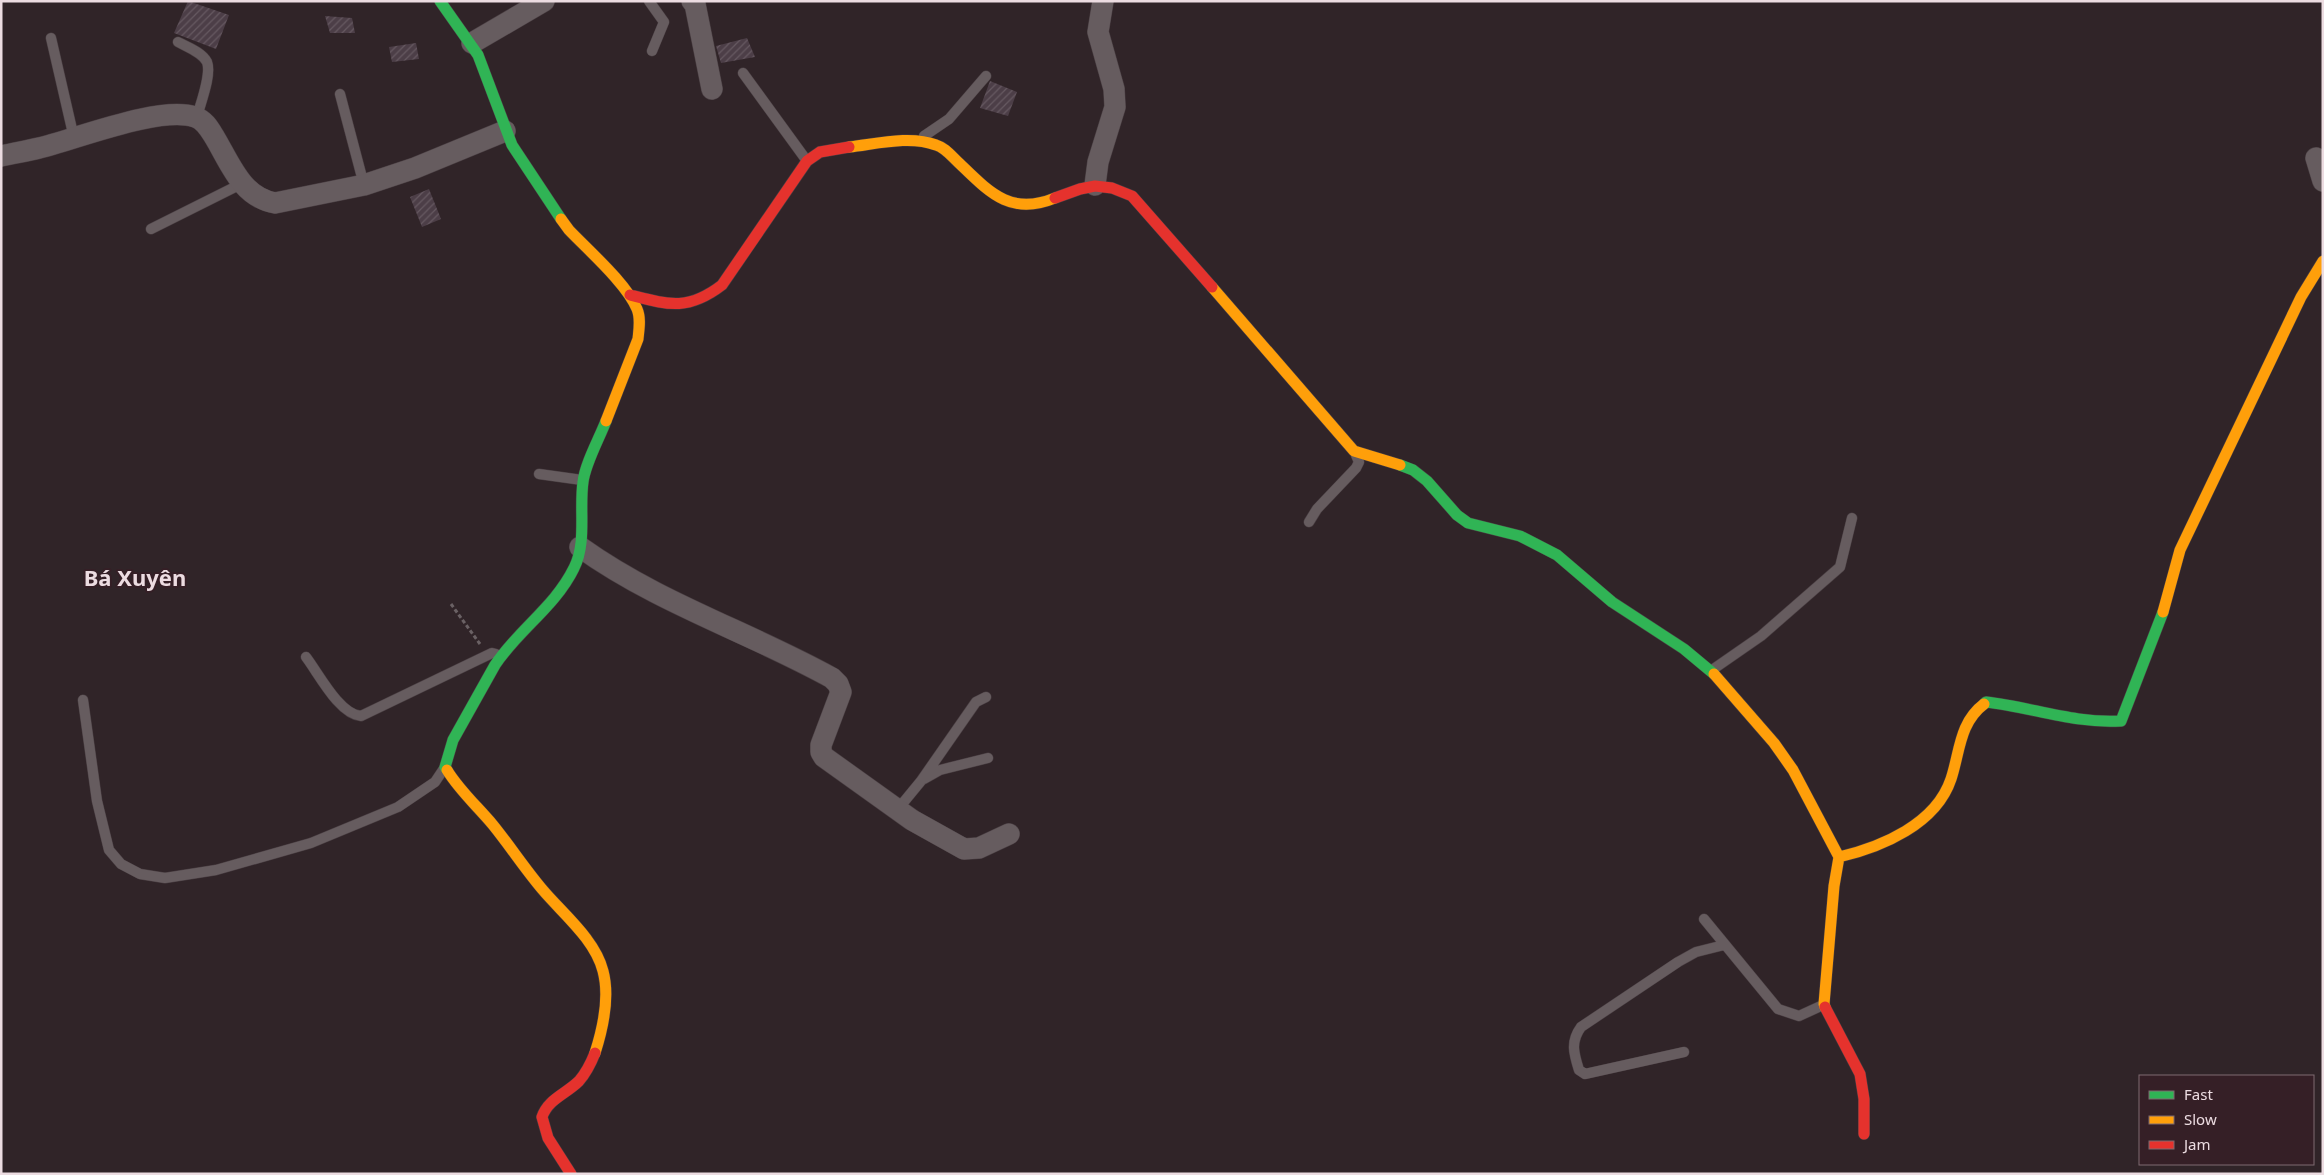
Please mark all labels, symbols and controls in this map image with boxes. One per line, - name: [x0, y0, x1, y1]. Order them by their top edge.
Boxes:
- district label: Bá Xuyên: [84, 562, 186, 592]
- legend: [2139, 1075, 2314, 1165]
- text: Fast: [2184, 1084, 2213, 1104]
- text: Slow: [2184, 1109, 2217, 1129]
- text: Jam: [2182, 1134, 2211, 1154]

